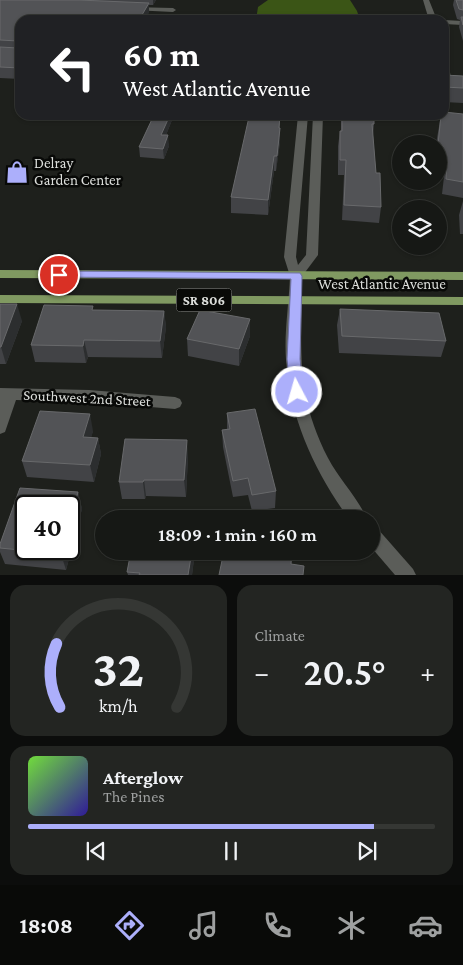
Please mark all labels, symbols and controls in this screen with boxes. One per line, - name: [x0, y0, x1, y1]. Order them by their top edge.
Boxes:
- icon: left: [40, 35, 105, 100]
- text: 60 m: [123, 35, 200, 74]
- text: West Atlantic Avenue: [123, 76, 310, 101]
- map controls: [392, 135, 447, 255]
- button: search: [392, 135, 447, 190]
- place label: Delray Garden Center: [34, 155, 122, 188]
- shop icon: Delray Garden Center: [4, 159, 30, 185]
- button: layers: [392, 200, 447, 255]
- pin: [38, 254, 80, 296]
- icon: arrive: [45, 261, 73, 289]
- street label: West Atlantic Avenue: [318, 276, 446, 292]
- road number: SR 806: [176, 288, 232, 312]
- position arrow: [270, 365, 322, 417]
- street label: Southwest 2nd Street: [23, 387, 152, 409]
- speed limit sign: 40: [15, 495, 80, 560]
- text: 18:09 · 1 min · 160 m: [158, 524, 317, 545]
- text: Climate: [255, 627, 305, 644]
- text: 32: [93, 639, 144, 697]
- text: 20.5°: [304, 651, 386, 693]
- text: −: [255, 657, 269, 688]
- text: +: [420, 657, 435, 688]
- text: km/h: [99, 696, 138, 716]
- text: Afterglow: [103, 767, 183, 788]
- text: The Pines: [103, 788, 164, 805]
- icon: previous: [82, 837, 110, 865]
- icon: pause: [217, 837, 245, 865]
- icon: next: [353, 837, 381, 865]
- icon: directions: [112, 908, 147, 943]
- icon: music: [186, 908, 221, 943]
- icon: phone: [260, 908, 295, 943]
- icon: climate: [334, 908, 369, 943]
- icon: car: [408, 908, 443, 943]
- text: 18:08: [20, 913, 73, 938]

